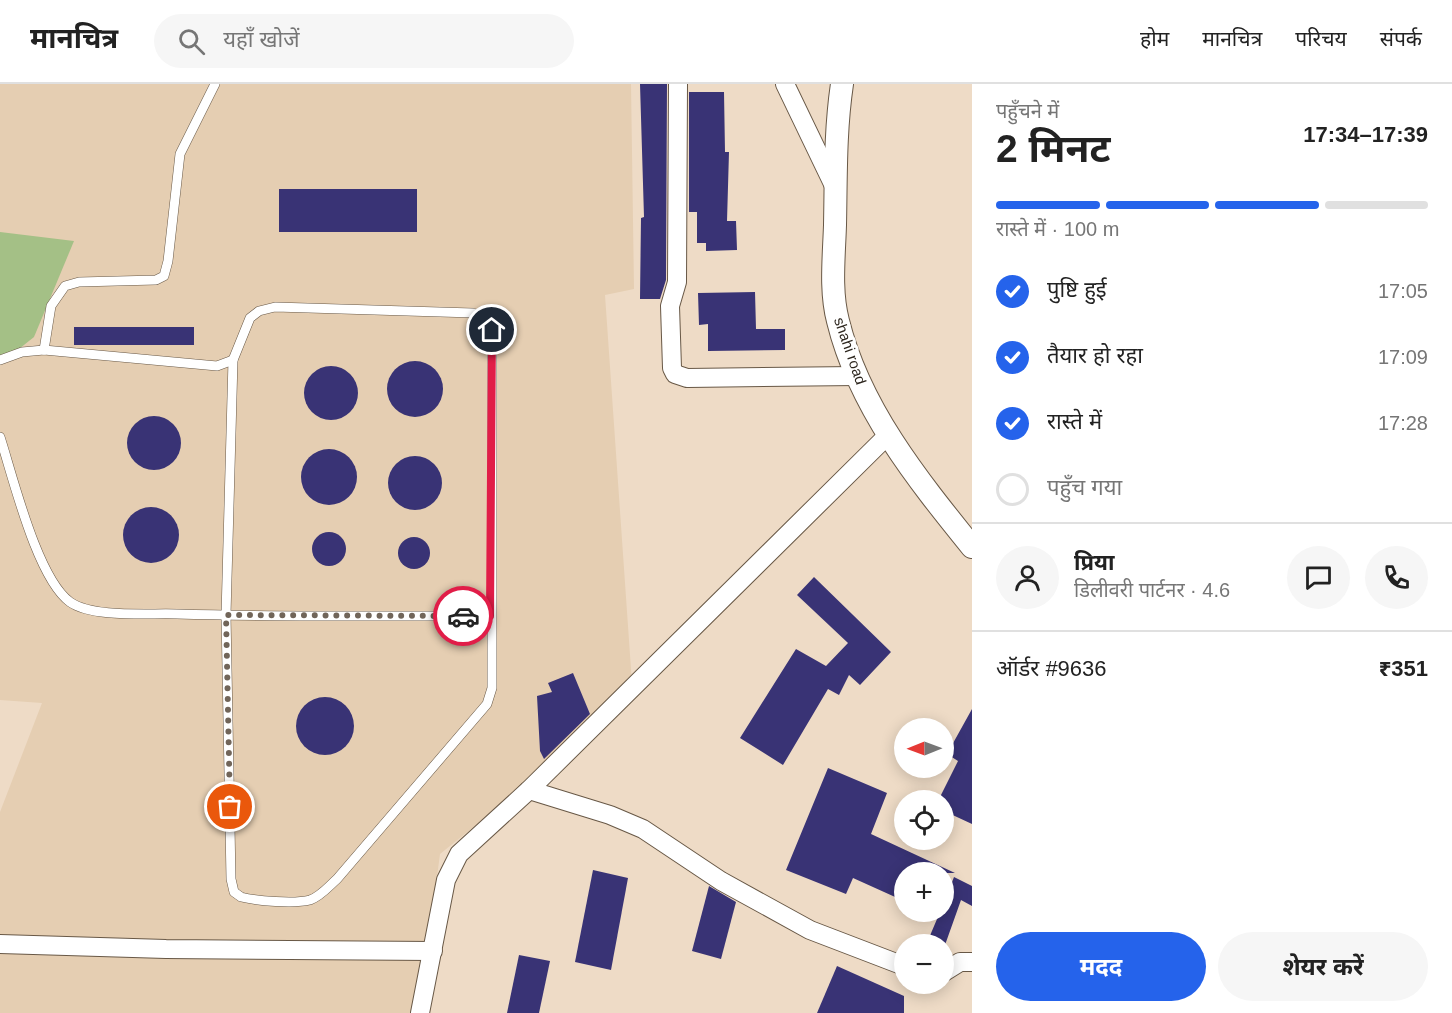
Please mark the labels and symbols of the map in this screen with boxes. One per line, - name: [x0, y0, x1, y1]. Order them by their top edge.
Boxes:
- pin: [466, 304, 517, 355]
- street label: shahi road: [831, 315, 870, 387]
- courier: [433, 586, 493, 646]
- north arrow: [894, 718, 954, 778]
- pin: [204, 781, 255, 832]

